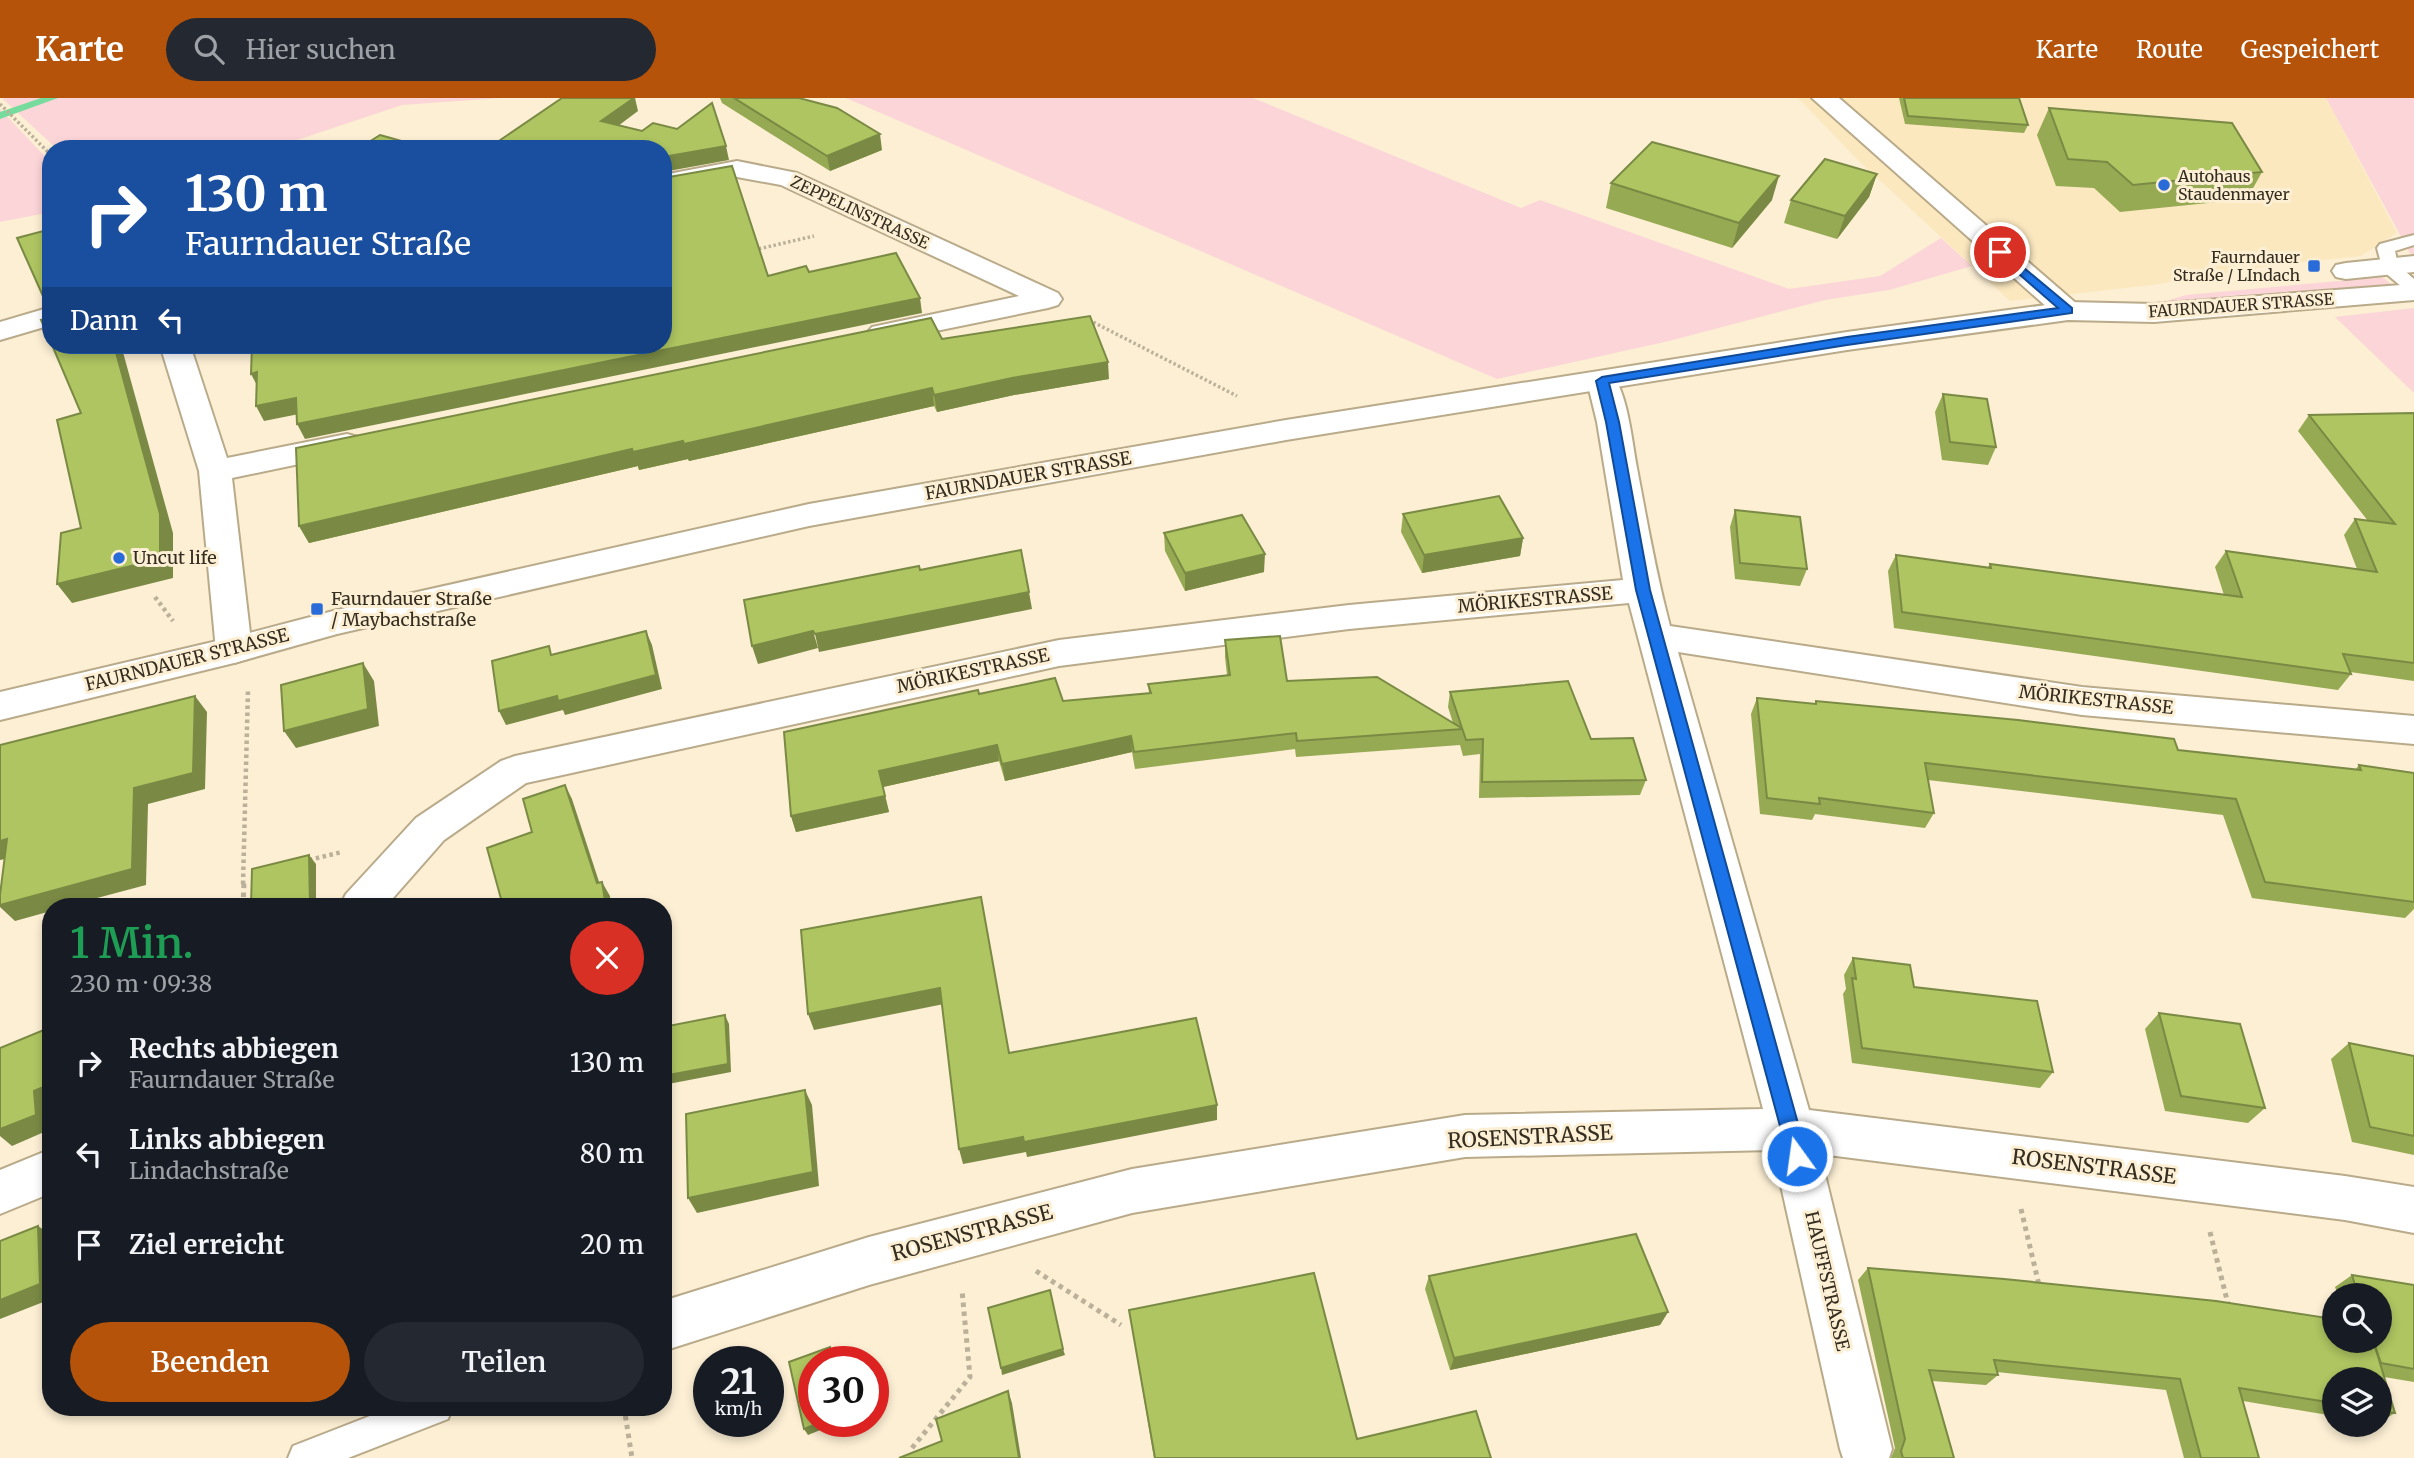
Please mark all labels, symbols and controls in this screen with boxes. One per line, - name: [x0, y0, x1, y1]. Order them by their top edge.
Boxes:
- search box: [166, 18, 656, 81]
- text: Karte: [35, 29, 124, 70]
- icon: search: [190, 30, 228, 68]
- text: Hier suchen: [246, 33, 396, 66]
- text: Karte: [2036, 34, 2098, 65]
- text: Route: [2136, 34, 2203, 65]
- text: Gespeichert: [2241, 34, 2379, 65]
- text: 130 m: [185, 163, 328, 224]
- place label: Autohaus Staudenmayer: [2177, 166, 2290, 204]
- icon: right: [70, 168, 161, 259]
- street label: ZEPPELINSTRASSE: [787, 171, 933, 253]
- marker: Autohaus Staudenmayer: [2156, 177, 2172, 193]
- pin: [1970, 222, 2030, 282]
- text: Faurndauer Straße: [185, 224, 471, 264]
- icon: arrive: [1981, 233, 2019, 271]
- place label: Faurndauer Straße / LIndach: [2173, 247, 2300, 285]
- marker: Faurndauer Straße / LIndach: [2306, 258, 2322, 274]
- street label: FAURNDAUER STRASSE: [2148, 288, 2335, 321]
- icon: left: [152, 301, 190, 339]
- text: Dann: [70, 304, 138, 337]
- street label: FAURNDAUER STRASSE: [923, 446, 1133, 505]
- place label: Uncut life: [133, 546, 217, 569]
- marker: Uncut life: [111, 550, 127, 566]
- street label: MÖRIKESTRASSE: [1457, 581, 1614, 618]
- place label: Faurndauer Straße / Maybachstraße: [331, 587, 492, 631]
- marker: Faurndauer Straße / Maybachstraße: [309, 601, 325, 617]
- street label: FAURNDAUER STRASSE: [83, 623, 292, 696]
- street label: MÖRIKESTRASSE: [895, 643, 1052, 698]
- street label: MÖRIKESTRASSE: [2018, 680, 2175, 719]
- text: 1 Min.: [70, 917, 194, 969]
- button: close: [570, 921, 644, 995]
- text: 230 m · 09:38: [70, 969, 212, 998]
- text: Rechts abbiegen: [129, 1032, 339, 1065]
- icon: right: [70, 1044, 108, 1082]
- text: 130 m: [570, 1046, 644, 1079]
- text: Faurndauer Straße: [129, 1065, 335, 1094]
- street label: ROSENSTRASSE: [1447, 1119, 1614, 1154]
- position arrow: [1760, 1119, 1834, 1193]
- text: Links abbiegen: [129, 1123, 325, 1156]
- icon: left: [70, 1135, 108, 1173]
- text: 80 m: [580, 1137, 644, 1170]
- street label: ROSENSTRASSE: [2010, 1143, 2179, 1190]
- text: Lindachstraße: [129, 1156, 289, 1185]
- street label: ROSENSTRASSE: [888, 1198, 1056, 1267]
- street label: HAUFFSTRASSE: [1800, 1209, 1855, 1354]
- icon: arrive: [70, 1226, 108, 1264]
- text: Ziel erreicht: [129, 1228, 284, 1261]
- text: 20 m: [580, 1228, 644, 1261]
- map controls: [2322, 1283, 2392, 1437]
- button: search: [2322, 1283, 2392, 1353]
- button: Beenden: [70, 1322, 350, 1402]
- button: Teilen: [364, 1322, 644, 1402]
- speed limit sign: 30: [798, 1346, 889, 1437]
- text: 21: [721, 1360, 756, 1404]
- button: layers: [2322, 1367, 2392, 1437]
- text: km/h: [715, 1397, 762, 1420]

